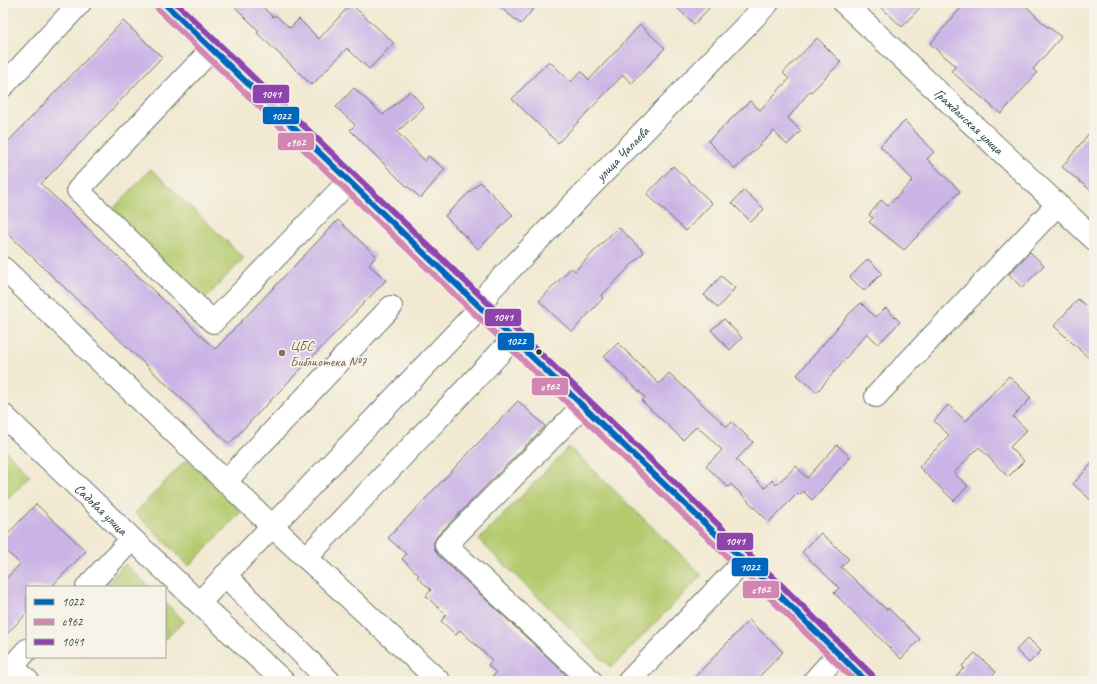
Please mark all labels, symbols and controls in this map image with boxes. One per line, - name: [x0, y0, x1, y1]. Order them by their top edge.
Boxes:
- line badge: 1041: [252, 84, 290, 104]
- street label: Гражданская улица: [931, 84, 1008, 158]
- text: 1041: [261, 87, 282, 101]
- line badge: 1022: [262, 106, 300, 125]
- text: 1022: [271, 109, 292, 123]
- street label: улица Чапаева: [591, 122, 653, 185]
- line badge: с962: [277, 132, 315, 151]
- text: с962: [287, 135, 307, 149]
- line badge: 1041: [484, 308, 522, 327]
- text: 1041: [493, 310, 514, 324]
- line badge: 1022: [497, 332, 535, 351]
- text: 1022: [506, 334, 527, 348]
- place label: ЦБС Библиотека №7: [290, 337, 367, 370]
- unlabelled marker: [534, 347, 544, 357]
- marker: ЦБС Библиотека №7: [277, 348, 287, 358]
- line badge: с962: [531, 377, 569, 396]
- text: с962: [541, 379, 561, 393]
- street label: Садовая улица: [71, 480, 132, 539]
- line badge: 1041: [716, 532, 754, 551]
- text: 1041: [725, 534, 746, 548]
- line badge: 1022: [731, 557, 769, 577]
- text: 1022: [740, 560, 761, 574]
- line badge: с962: [742, 580, 780, 599]
- text: с962: [752, 582, 772, 596]
- legend: [26, 586, 166, 658]
- text: 1022: [62, 594, 85, 610]
- text: с962: [62, 614, 84, 630]
- text: 1041: [62, 634, 84, 650]

